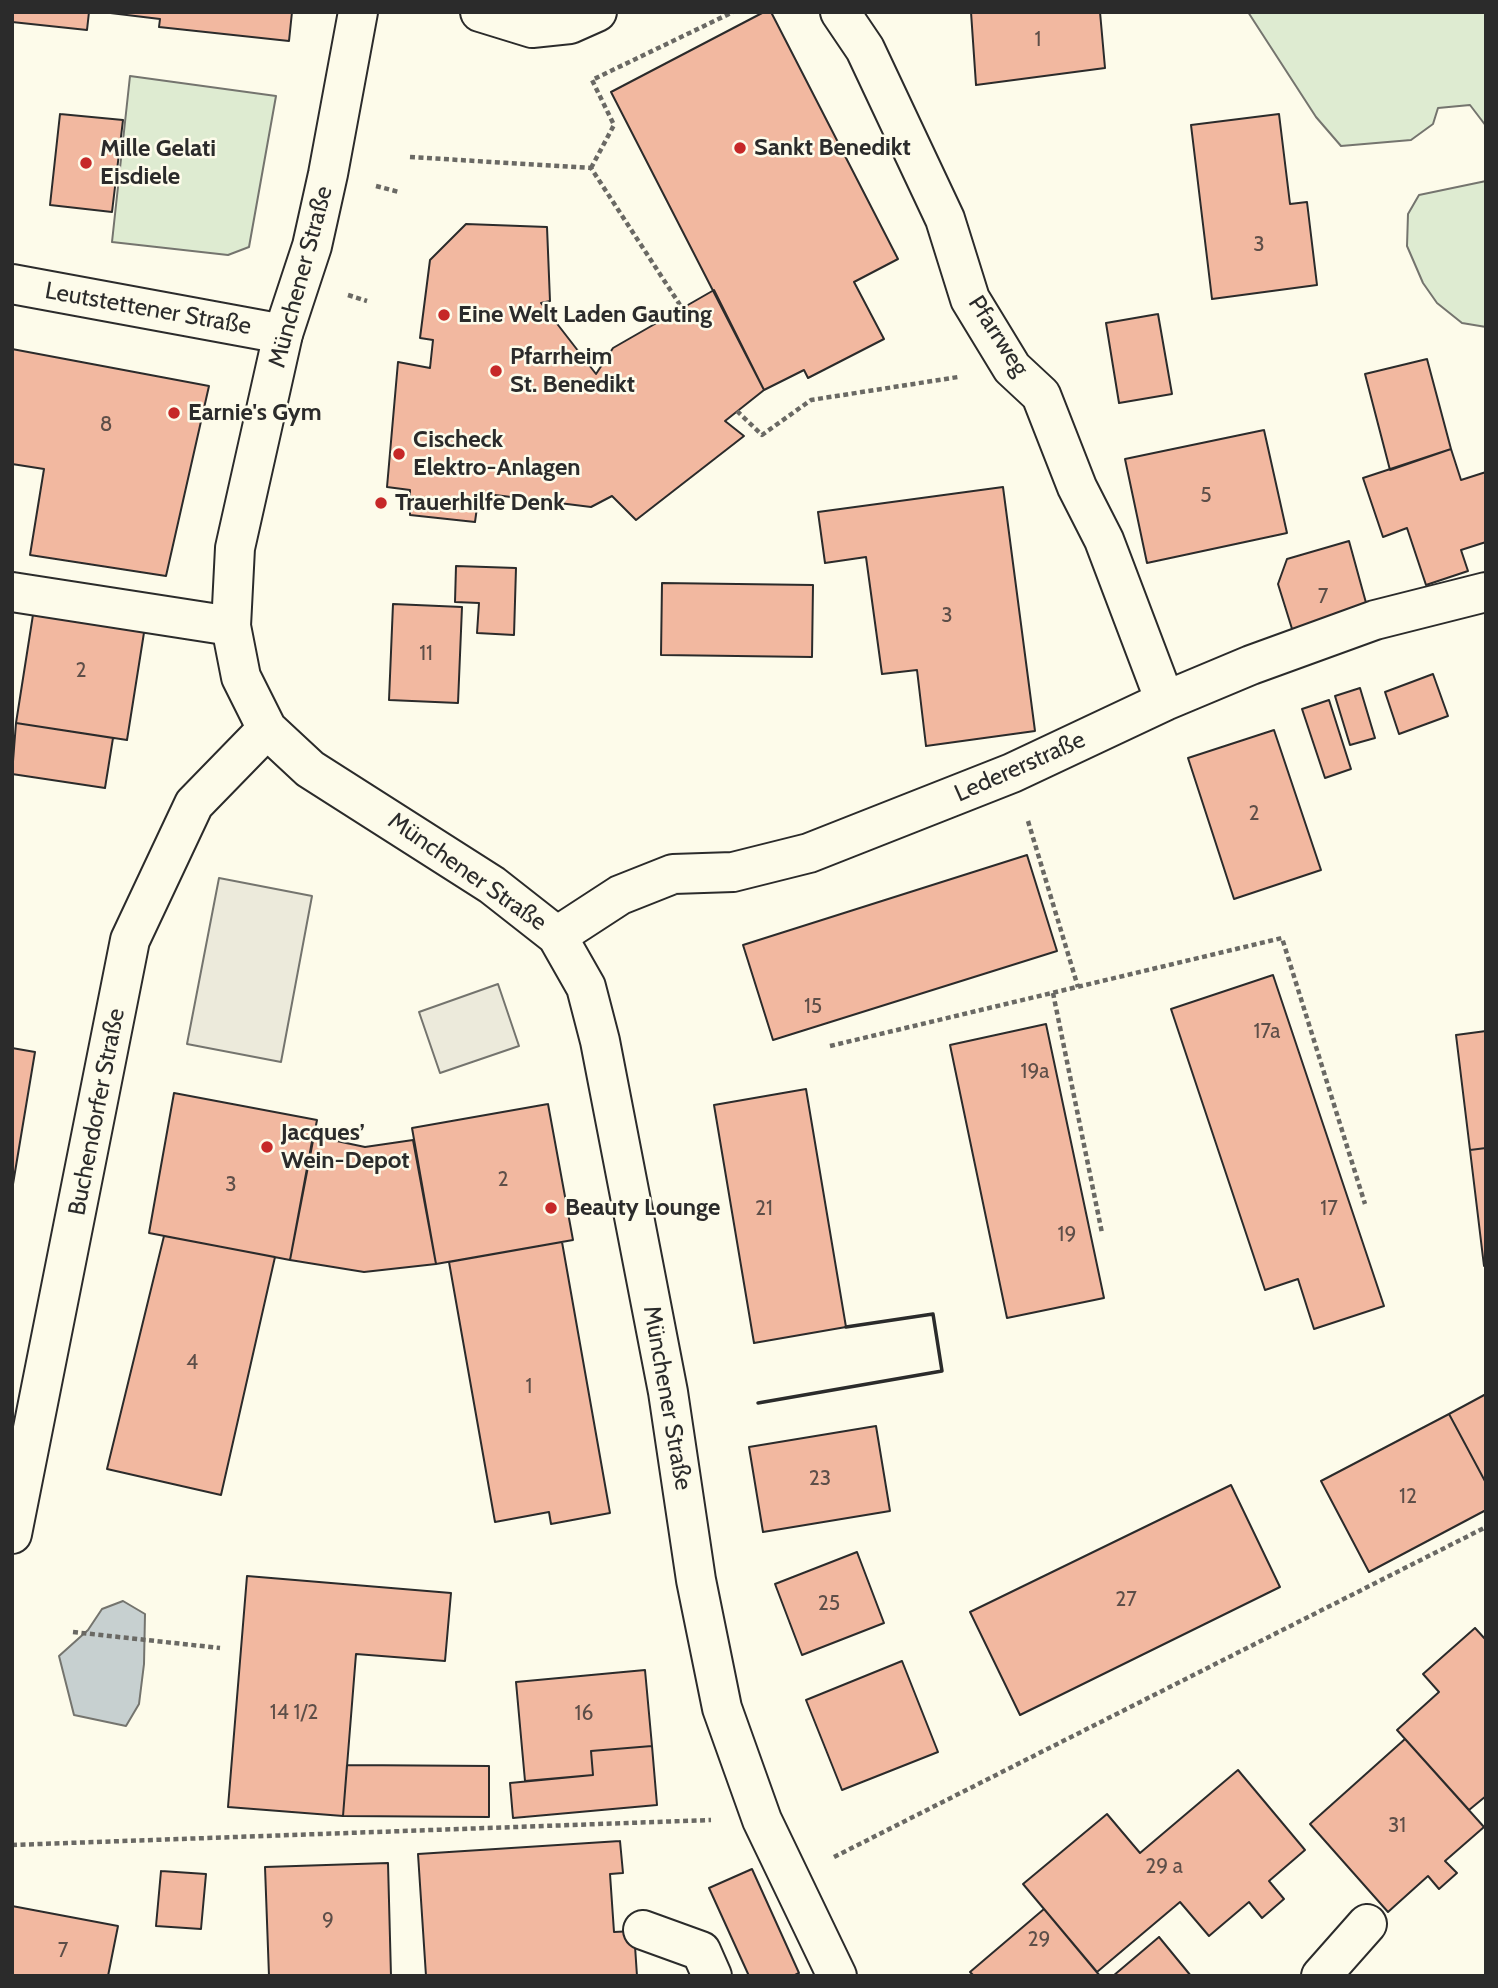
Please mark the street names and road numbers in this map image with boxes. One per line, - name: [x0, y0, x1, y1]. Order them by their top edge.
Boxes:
- street label: Münchener Straße: [263, 183, 339, 371]
- street label: Leutstettener Straße: [43, 277, 253, 341]
- street label: Pfarrweg: [961, 291, 1035, 381]
- street label: Ledererstraße: [950, 725, 1090, 809]
- street label: Münchener Straße: [382, 807, 552, 937]
- street label: Buchendorfer Straße: [63, 1006, 131, 1218]
- street label: Münchener Straße: [637, 1304, 697, 1492]

